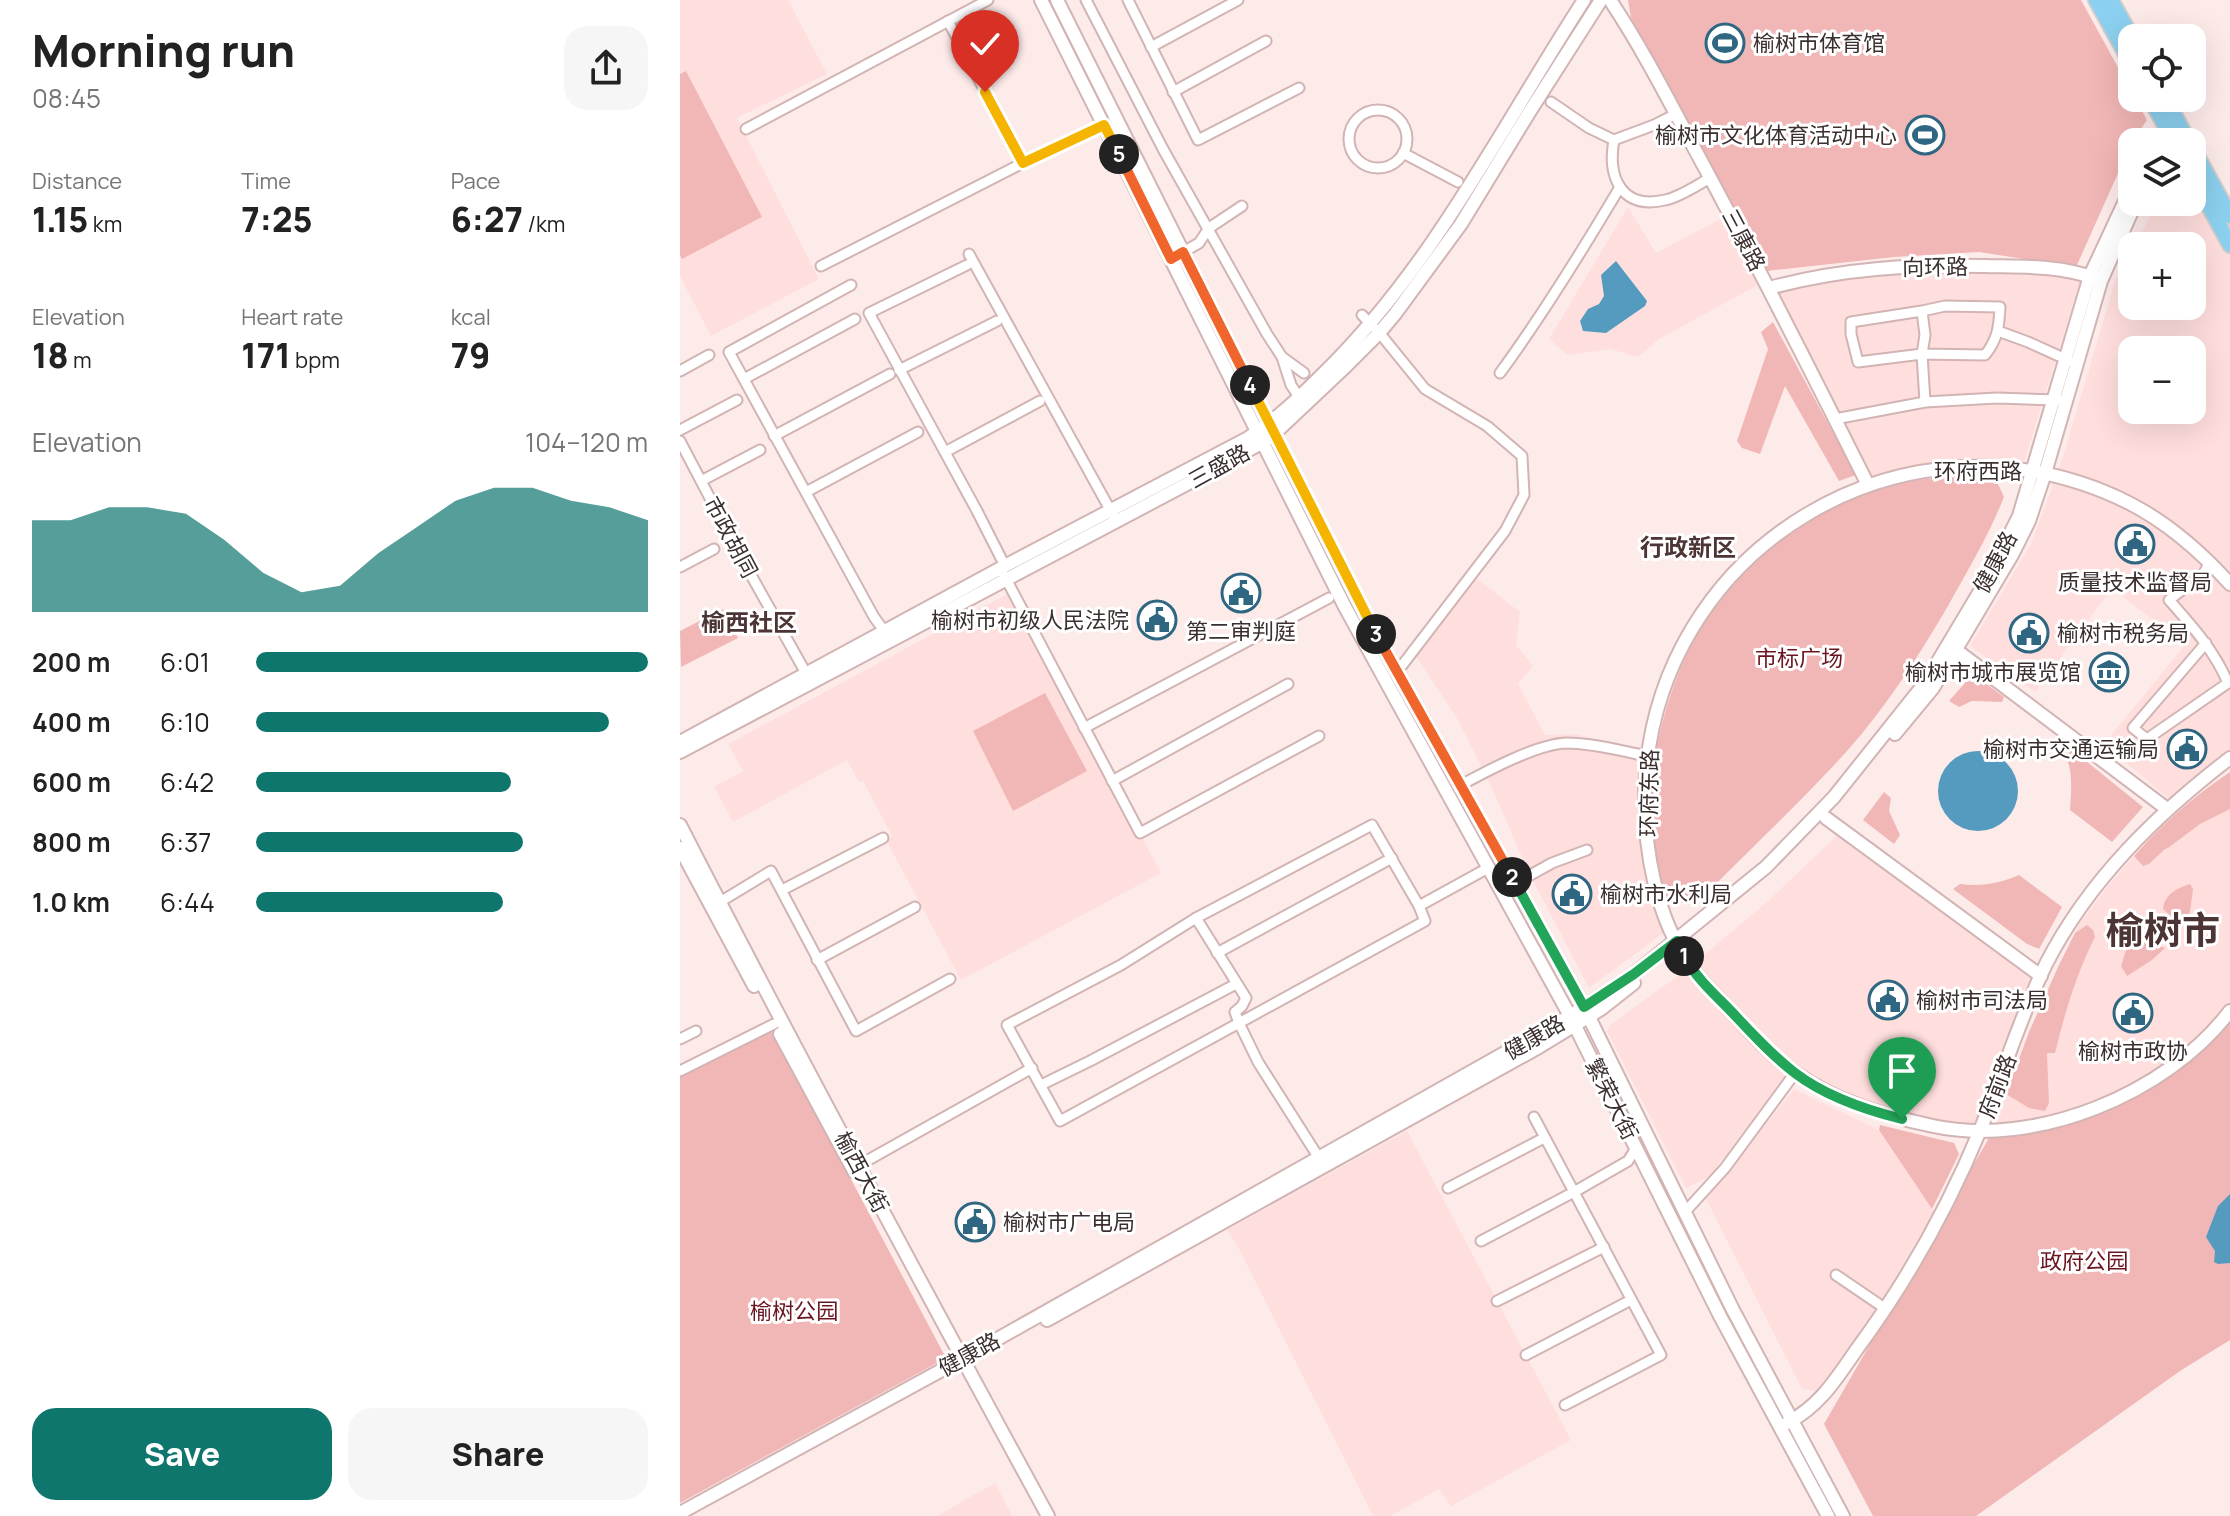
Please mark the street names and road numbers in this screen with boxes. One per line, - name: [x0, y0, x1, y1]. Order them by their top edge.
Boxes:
- street label: 三康路: [1715, 204, 1773, 276]
- street label: 向环路: [1902, 251, 1968, 283]
- street label: 三盛路: [1183, 437, 1255, 495]
- street label: 环府西路: [1934, 456, 2022, 486]
- street label: 市政胡同: [697, 491, 765, 583]
- street label: 健康路: [1966, 526, 2024, 598]
- street label: 环府东路: [1633, 749, 1665, 837]
- street label: 健康路: [1498, 1008, 1570, 1066]
- street label: 府前路: [1971, 1050, 2023, 1122]
- street label: 繁荣大街: [1579, 1053, 1645, 1145]
- street label: 榆西大街: [828, 1126, 896, 1218]
- street label: 健康路: [933, 1325, 1005, 1383]

